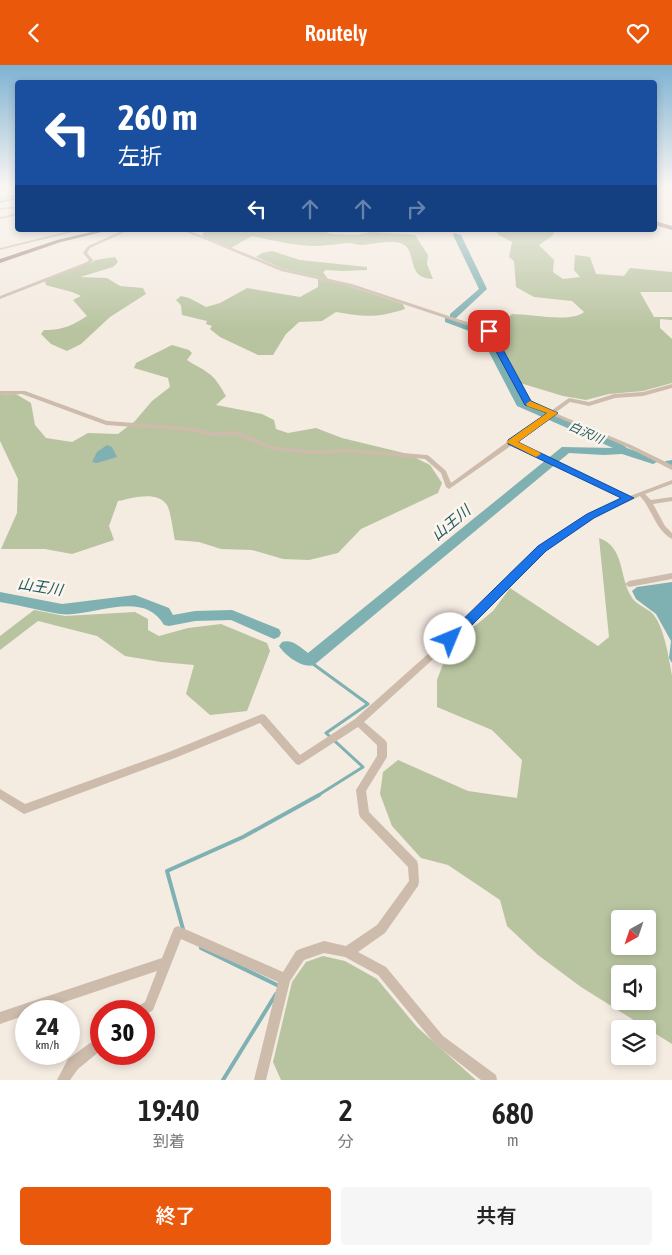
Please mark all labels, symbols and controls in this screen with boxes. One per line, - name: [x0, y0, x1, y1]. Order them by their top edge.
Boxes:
- icon: back: [20, 19, 48, 47]
- icon: heart: [624, 19, 652, 47]
- text: Routely: [305, 20, 367, 46]
- text: 260 m: [118, 97, 197, 137]
- icon: left: [35, 100, 100, 165]
- text: 左折: [118, 143, 162, 169]
- icon: left: [243, 195, 271, 223]
- icon: ahead: [296, 195, 324, 223]
- icon: ahead: [349, 195, 377, 223]
- icon: right: [402, 195, 430, 223]
- pin: [468, 310, 510, 352]
- icon: arrive: [475, 317, 503, 345]
- water label: 白沢川: [567, 419, 607, 448]
- water label: 山王川: [428, 500, 475, 544]
- water label: 山王川: [17, 575, 66, 599]
- position arrow: [423, 612, 475, 664]
- north arrow: [611, 910, 656, 955]
- map controls: [611, 910, 656, 1065]
- button: sound: [611, 965, 656, 1010]
- speed limit sign: 30: [90, 1000, 155, 1065]
- text: 24: [36, 1012, 59, 1040]
- button: layers: [611, 1020, 656, 1065]
- text: km/h: [36, 1038, 59, 1052]
- text: 19:40: [138, 1093, 200, 1127]
- text: 2: [339, 1093, 353, 1127]
- text: 680: [492, 1096, 534, 1130]
- text: m: [507, 1131, 519, 1149]
- text: 到着: [153, 1132, 185, 1150]
- text: 分: [338, 1132, 354, 1150]
- button: 終了: [20, 1187, 331, 1245]
- button: 共有: [341, 1187, 652, 1245]

